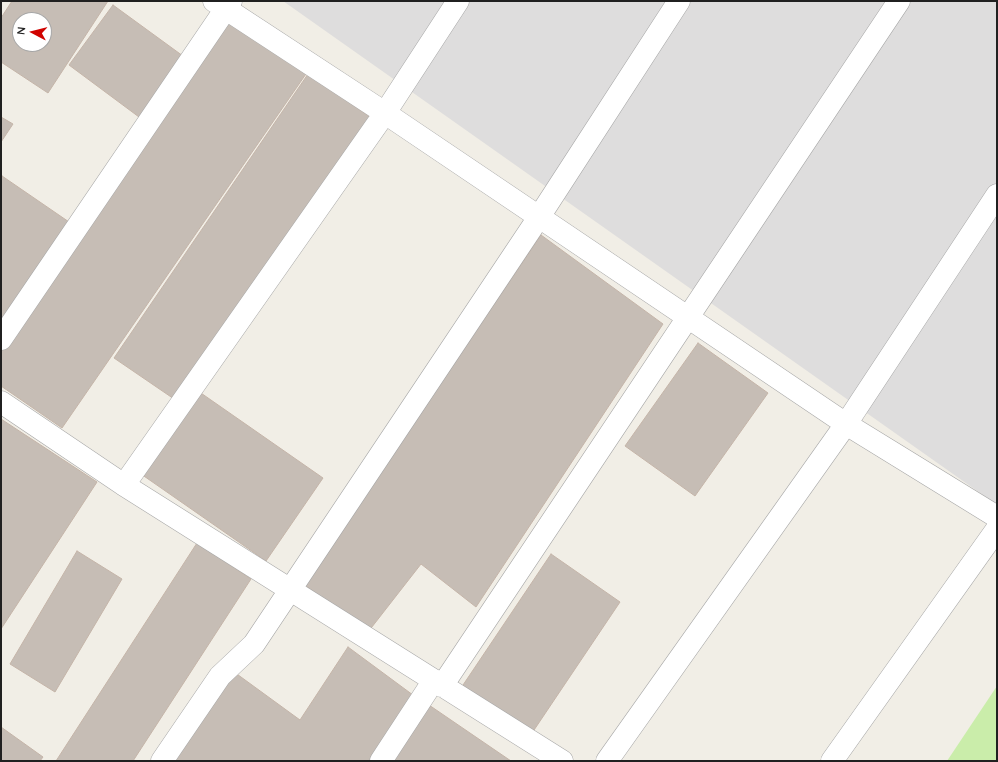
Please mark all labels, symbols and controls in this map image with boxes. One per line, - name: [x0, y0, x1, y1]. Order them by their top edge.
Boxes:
- north arrow: [12, 12, 52, 52]
- text: N: [14, 26, 29, 36]

